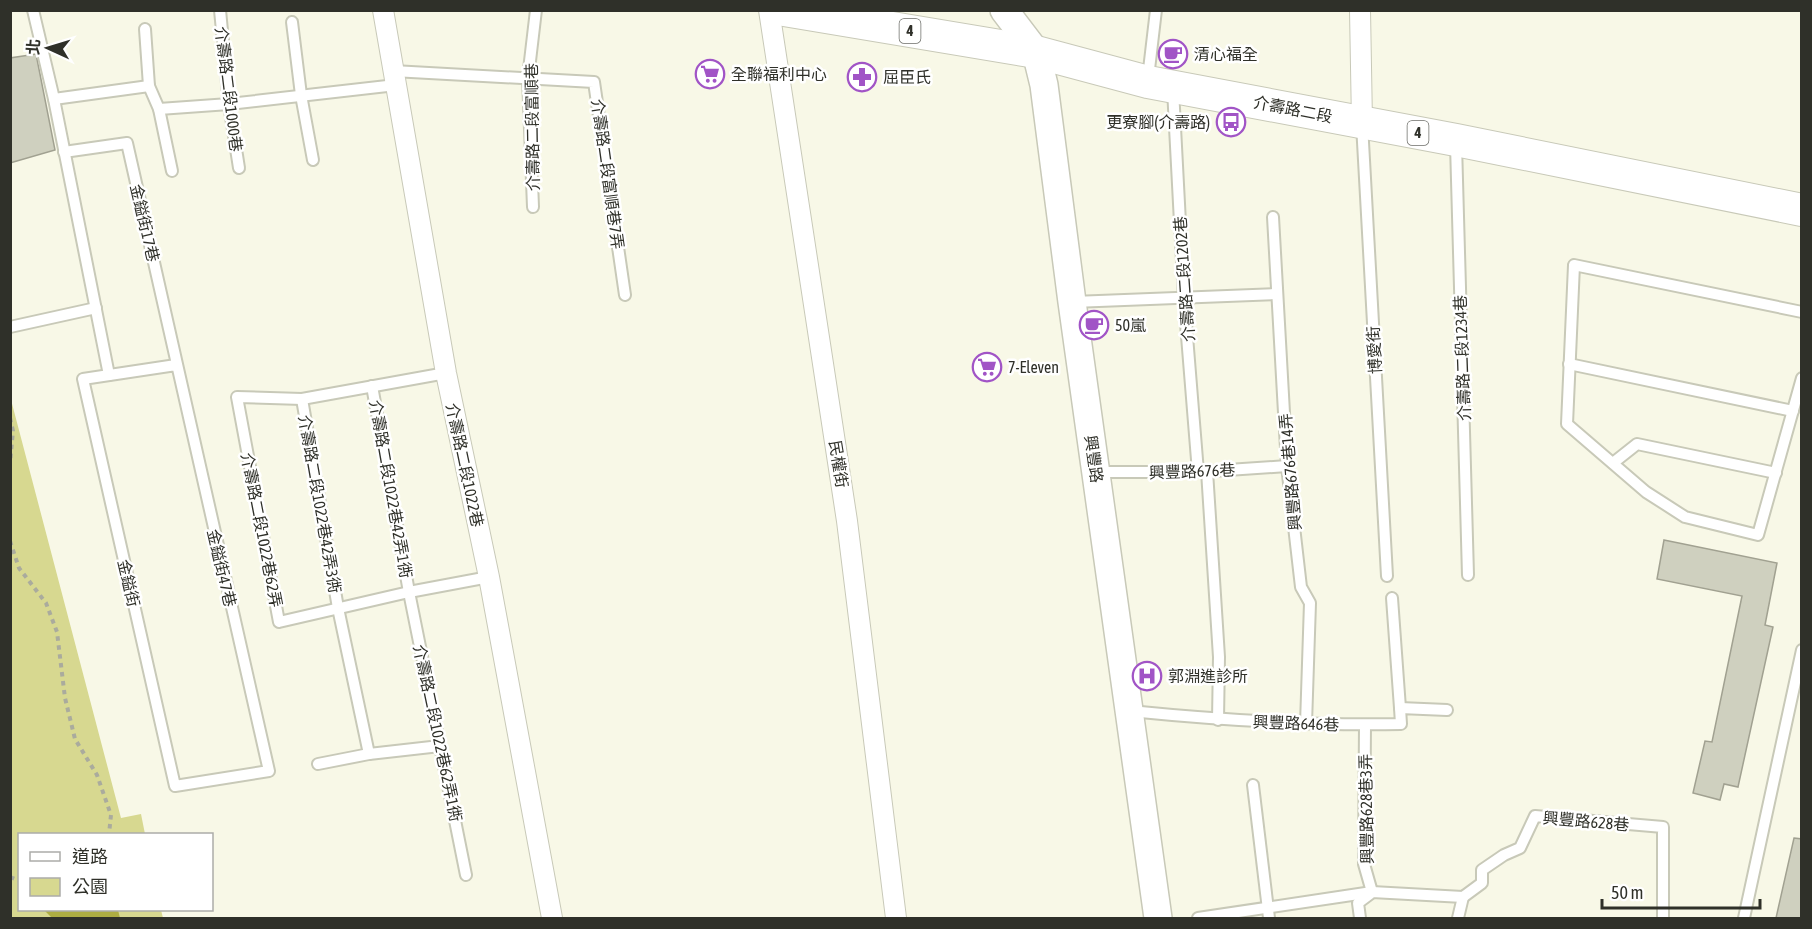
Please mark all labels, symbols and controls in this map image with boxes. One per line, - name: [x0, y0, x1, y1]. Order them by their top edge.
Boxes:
- north arrow: [18, 18, 78, 78]
- road number: 4: [900, 19, 920, 43]
- street label: 介壽路二段1000巷: [212, 25, 246, 153]
- text: 北: [23, 38, 43, 56]
- cafe icon: 清心福全: [1157, 38, 1189, 70]
- place label: 清心福全: [1194, 45, 1258, 63]
- supermarket icon: 全聯福利中心: [694, 58, 726, 90]
- pharmacy icon: 屈臣氏: [846, 61, 878, 93]
- street label: 介壽路二段富順巷: [522, 63, 542, 191]
- place label: 全聯福利中心: [731, 65, 827, 83]
- place label: 屈臣氏: [883, 68, 931, 86]
- street label: 介壽路二段: [1252, 93, 1334, 125]
- street label: 介壽路二段富順巷7弄: [589, 98, 627, 250]
- bus stop icon: 更寮腳(介壽路): [1215, 106, 1247, 138]
- place label: 更寮腳(介壽路): [1106, 113, 1210, 132]
- road number: 4: [1408, 121, 1428, 145]
- street label: 金鎰街17巷: [127, 182, 163, 264]
- street label: 介壽路二段1202巷: [1171, 215, 1197, 343]
- street label: 介壽路二段1234巷: [1451, 295, 1473, 421]
- cafe icon: 50嵐: [1078, 309, 1110, 341]
- place label: 50嵐: [1115, 316, 1146, 334]
- street label: 博愛街: [1364, 326, 1384, 374]
- supermarket icon: 7-Eleven: [971, 351, 1003, 383]
- place label: 7-Eleven: [1008, 358, 1059, 376]
- street label: 介壽路二段1022巷42弄1衖: [366, 398, 416, 580]
- street label: 介壽路二段1022巷: [443, 401, 487, 529]
- street label: 介壽路二段1022巷42弄3衖: [295, 413, 345, 595]
- street label: 興豐路676巷14弄: [1276, 413, 1304, 531]
- street label: 興豐路: [1082, 434, 1106, 484]
- street label: 民權街: [826, 439, 852, 489]
- street label: 介壽路二段1022巷62弄: [238, 451, 286, 609]
- street label: 興豐路676巷: [1148, 460, 1236, 482]
- street label: 金鎰街47巷: [204, 527, 240, 609]
- street label: 金鎰街: [115, 558, 143, 608]
- street label: 介壽路二段1022巷62弄1衖: [410, 643, 466, 823]
- hospital icon: 郭淵進診所: [1131, 660, 1163, 692]
- place label: 郭淵進診所: [1168, 667, 1248, 685]
- street label: 興豐路646巷: [1252, 712, 1340, 734]
- street label: 興豐路628巷3弄: [1356, 754, 1376, 864]
- street label: 興豐路628巷: [1542, 808, 1630, 834]
- legend: [18, 833, 213, 911]
- text: 道路: [72, 846, 108, 867]
- scale bar: [1602, 872, 1760, 910]
- text: 公園: [72, 876, 108, 897]
- text: 50 m: [1611, 882, 1643, 903]

